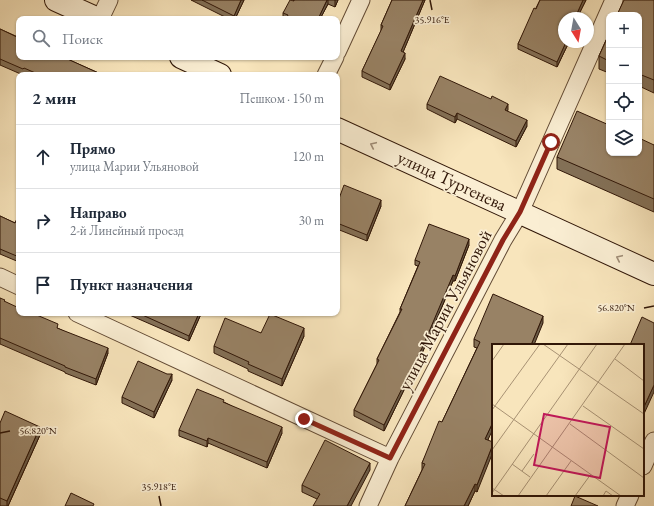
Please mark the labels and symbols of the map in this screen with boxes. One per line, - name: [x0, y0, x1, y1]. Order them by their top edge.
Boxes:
- north arrow: [558, 12, 594, 48]
- text: 35.916°E: [415, 13, 450, 26]
- route start: [542, 133, 560, 151]
- one-way arrow: [370, 142, 377, 150]
- street label: улица Тургенева: [394, 145, 511, 216]
- street label: улица Марии Ульяновой: [392, 225, 497, 394]
- one-way arrow: [615, 255, 623, 263]
- text: 56.820°N: [597, 301, 635, 314]
- inset map: [492, 344, 644, 496]
- route end: [295, 410, 313, 428]
- text: 56.820°N: [19, 424, 57, 437]
- text: 35.918°E: [142, 480, 177, 493]

